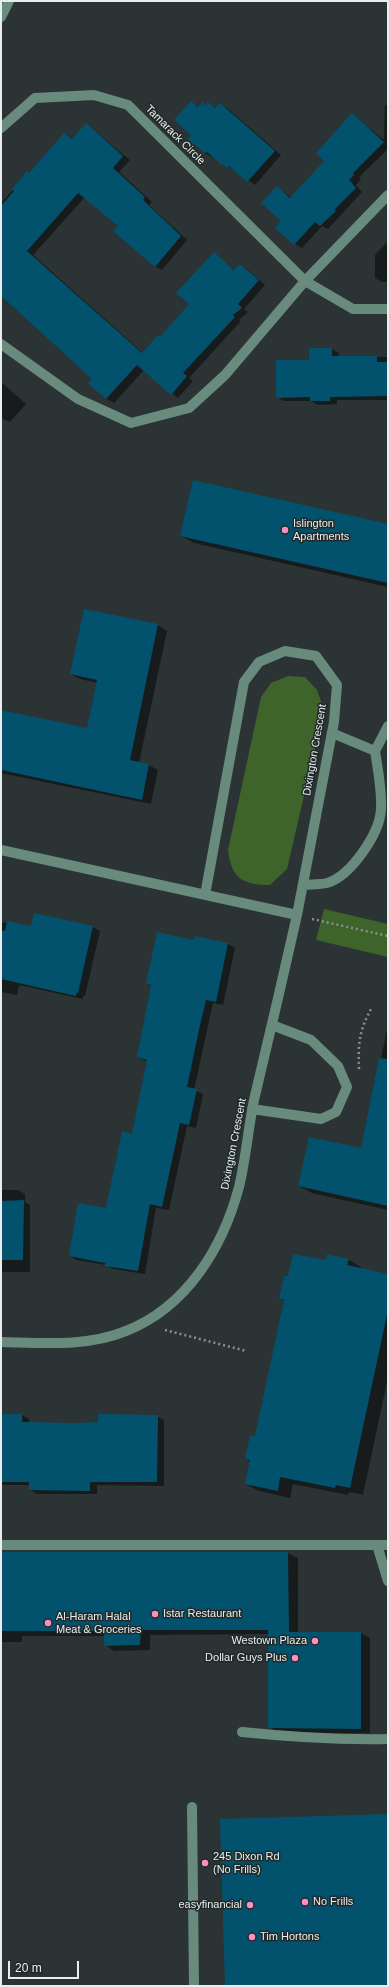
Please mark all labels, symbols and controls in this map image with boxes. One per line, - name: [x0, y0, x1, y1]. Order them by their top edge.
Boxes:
- street label: Tamarack Circle: [142, 102, 208, 168]
- place label: Islington Apartments: [293, 517, 349, 543]
- marker: Islington Apartments: [280, 525, 290, 535]
- street label: Dixington Crescent: [300, 703, 330, 797]
- street label: Dixington Crescent: [219, 1097, 249, 1191]
- place label: Istar Restaurant: [163, 1607, 241, 1621]
- marker: Istar Restaurant: [150, 1609, 160, 1619]
- place label: Al-Haram Halal Meat & Groceries: [56, 1610, 142, 1636]
- marker: Al-Haram Halal Meat & Groceries: [43, 1618, 53, 1628]
- place label: Westown Plaza: [231, 1634, 307, 1648]
- marker: Westown Plaza: [310, 1636, 320, 1646]
- place label: Dollar Guys Plus: [205, 1651, 287, 1665]
- marker: Dollar Guys Plus: [290, 1653, 300, 1663]
- place label: 245 Dixon Rd (No Frills): [213, 1850, 280, 1876]
- marker: 245 Dixon Rd (No Frills): [200, 1858, 210, 1868]
- place label: No Frills: [313, 1895, 353, 1909]
- marker: No Frills: [300, 1897, 310, 1907]
- place label: easyfinancial: [178, 1898, 242, 1912]
- marker: easyfinancial: [245, 1900, 255, 1910]
- place label: Tim Hortons: [260, 1930, 319, 1944]
- marker: Tim Hortons: [247, 1932, 257, 1942]
- scale bar: [10, 1953, 81, 1979]
- text: 20 m: [15, 1961, 42, 1975]

